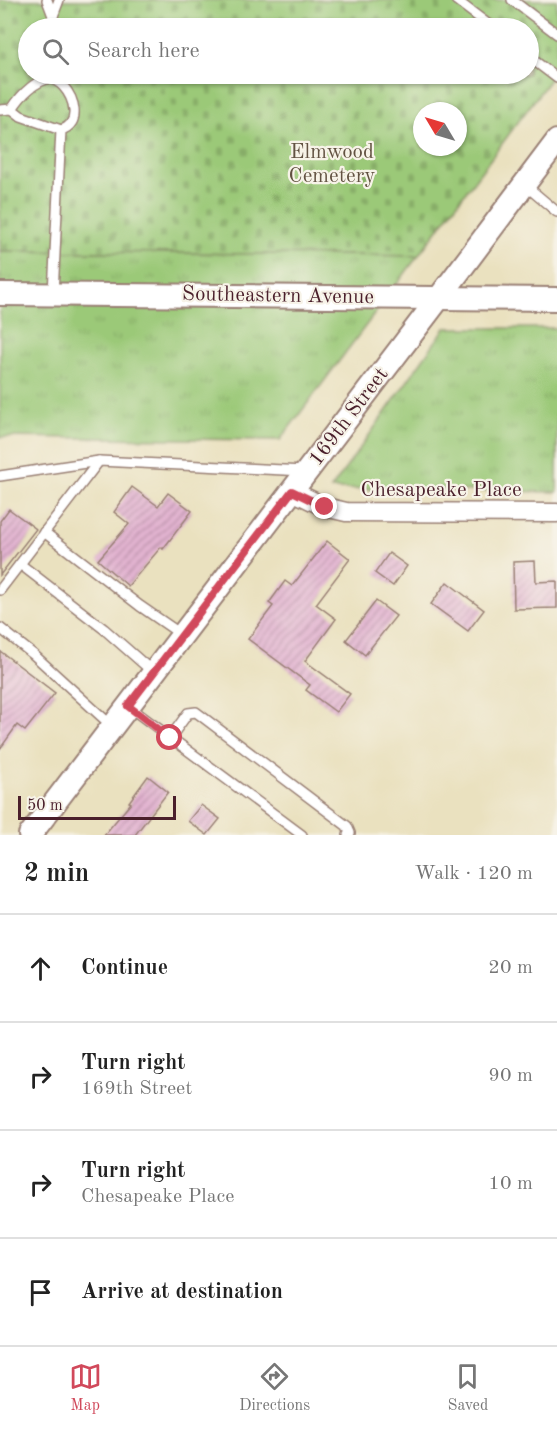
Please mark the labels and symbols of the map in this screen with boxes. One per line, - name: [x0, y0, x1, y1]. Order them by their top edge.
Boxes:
- north arrow: [413, 102, 467, 156]
- park label: Elmwood Cemetery: [289, 142, 375, 187]
- street label: Southeastern Avenue: [182, 284, 374, 308]
- street label: 169th Street: [305, 364, 393, 470]
- street label: Chesapeake Place: [360, 480, 522, 501]
- route end: [311, 493, 337, 519]
- route start: [156, 724, 182, 750]
- scale bar: [18, 793, 176, 820]

